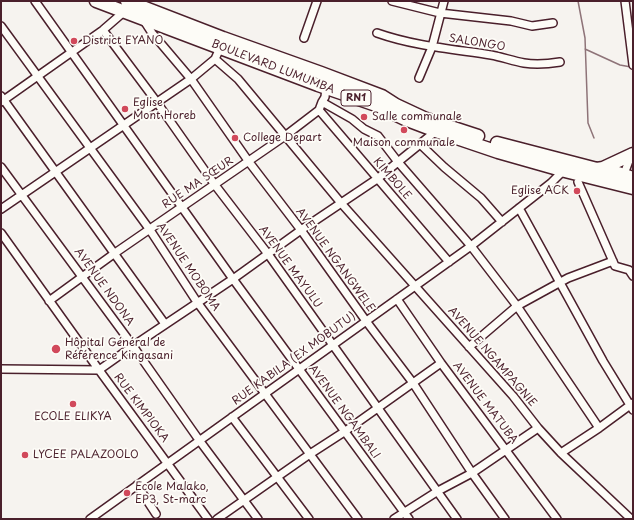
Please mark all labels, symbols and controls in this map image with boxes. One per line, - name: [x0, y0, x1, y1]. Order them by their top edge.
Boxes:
- street label: SALONGO: [448, 32, 506, 54]
- place label: District EYANO: [82, 34, 163, 48]
- marker: District EYANO: [69, 36, 79, 46]
- street label: BOULEVARD LUMUMBA: [209, 37, 337, 97]
- road number: RN1: [341, 90, 371, 106]
- place label: Eglise Mont Horeb: [133, 96, 196, 122]
- marker: Eglise Mont Horeb: [120, 104, 130, 114]
- place label: Salle communale: [372, 110, 462, 124]
- marker: Salle communale: [359, 112, 369, 122]
- marker: Maison communale: [399, 125, 409, 135]
- place label: College Depart: [243, 131, 322, 145]
- marker: College Depart: [230, 133, 240, 143]
- place label: Maison communale: [353, 136, 455, 150]
- street label: RUE MA SŒUR: [160, 154, 236, 212]
- street label: KIMBOLE: [370, 155, 414, 203]
- place label: Eglise ACK: [511, 184, 569, 198]
- marker: Eglise ACK: [572, 186, 582, 196]
- street label: AVENUE NGANGWELE: [293, 205, 377, 315]
- street label: AVENUE MOBOMA: [154, 220, 222, 314]
- street label: AVENUE MAYULU: [256, 223, 324, 311]
- street label: AVENUE NDONA: [71, 246, 137, 328]
- street label: AVENUE NGAMPAGNIE: [445, 304, 539, 410]
- street label: RUE KABILA (EX MOBUTU): [230, 310, 358, 408]
- place label: Hôpital Général de Référence Kingasani: [65, 336, 173, 362]
- marker: Hôpital Général de Référence Kingasani: [50, 343, 62, 355]
- street label: AVENUE MATUBA: [450, 359, 520, 447]
- street label: AVENUE NGAMBALI: [306, 363, 382, 461]
- street label: RUE KIMPIOKA: [111, 371, 171, 445]
- marker: ECOLE ELIKYA: [68, 399, 78, 409]
- place label: ECOLE ELIKYA: [34, 410, 112, 424]
- place label: LYCEE PALAZOOLO: [33, 448, 139, 462]
- marker: LYCEE PALAZOOLO: [20, 450, 30, 460]
- place label: Ecole Malako, EP3, St-marc: [135, 480, 209, 506]
- marker: Ecole Malako, EP3, St-marc: [122, 488, 132, 498]

